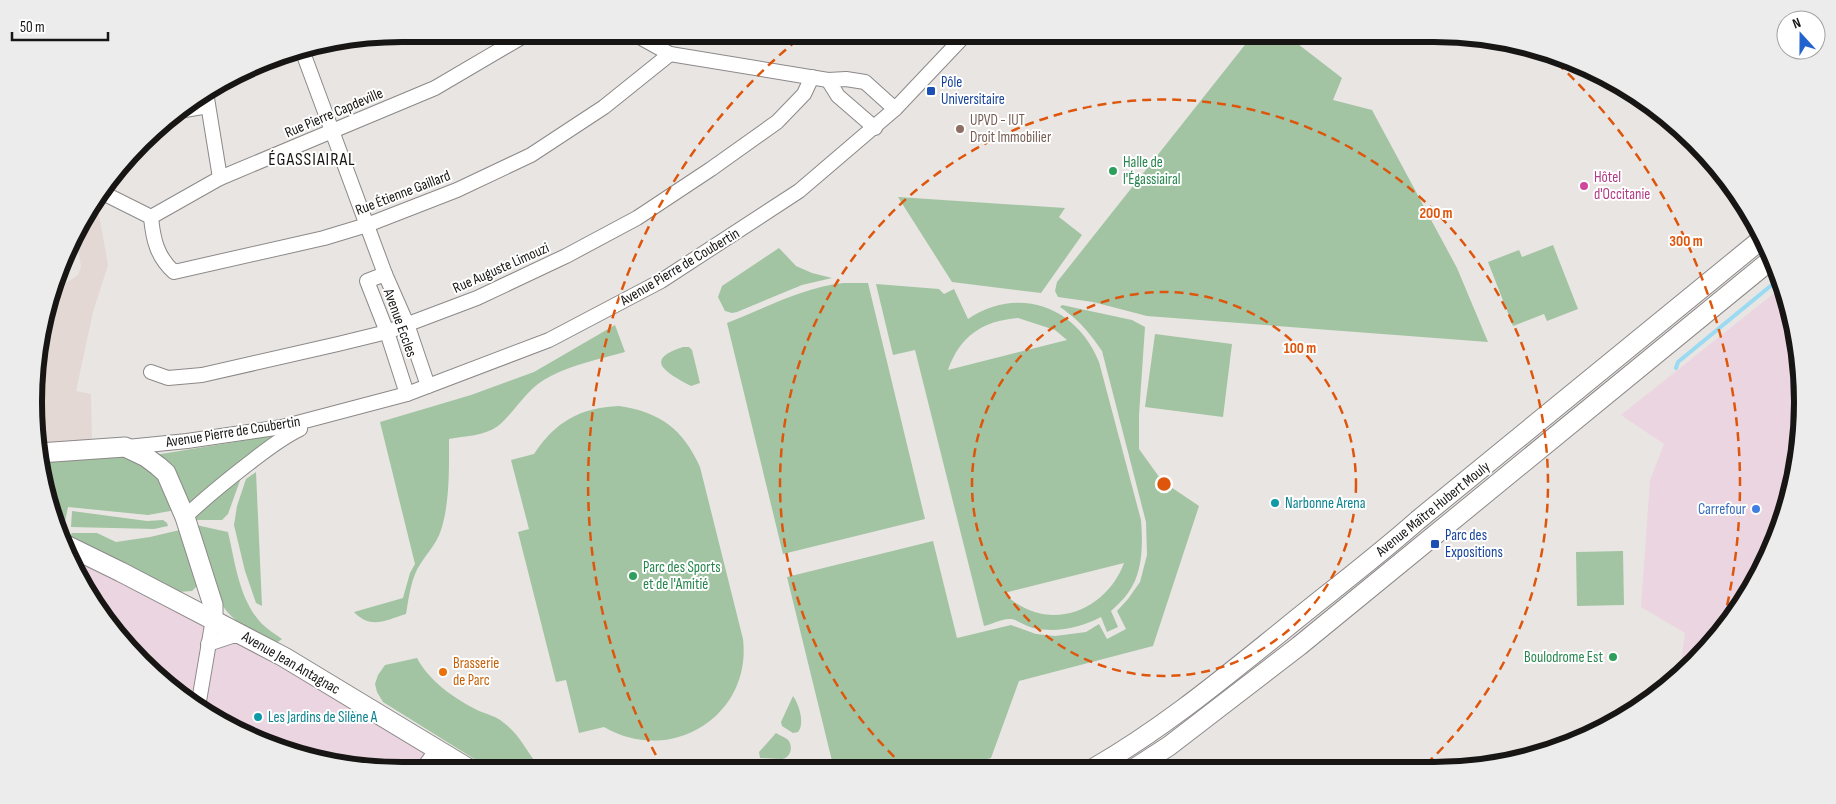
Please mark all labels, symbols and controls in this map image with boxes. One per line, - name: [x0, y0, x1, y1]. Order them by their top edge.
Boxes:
- scale bar: [12, 10, 109, 42]
- north arrow: [1776, 10, 1826, 60]
- text: N: [1790, 14, 1803, 33]
- text: 50 m: [20, 18, 45, 37]
- place label: Pôle Universitaire: [941, 73, 1005, 109]
- street label: Rue Pierre Capdeville: [282, 84, 386, 142]
- marker: Pôle Universitaire: [925, 85, 937, 97]
- place label: UPVD - IUT Droit Immobilier: [970, 111, 1052, 147]
- marker: UPVD - IUT Droit Immobilier: [954, 123, 966, 135]
- district label: ÉGASSIAIRAL: [268, 149, 356, 170]
- place label: Halle de l'Égassiairal: [1123, 153, 1180, 189]
- marker: Halle de l'Égassiairal: [1107, 165, 1119, 177]
- street label: Rue Étienne Gaillard: [353, 166, 453, 220]
- place label: Hôtel d'Occitanie: [1594, 168, 1650, 204]
- marker: Hôtel d'Occitanie: [1578, 180, 1590, 192]
- text: 200 m: [1419, 204, 1453, 223]
- street label: Avenue Pierre de Coubertin: [616, 224, 743, 311]
- text: 300 m: [1669, 232, 1703, 251]
- street label: Rue Auguste Limouzi: [450, 238, 552, 298]
- street label: Avenue Eccles: [379, 285, 421, 360]
- text: 100 m: [1284, 339, 1316, 358]
- street label: Avenue Pierre de Coubertin: [163, 412, 302, 452]
- street label: Avenue Maître Hubert Mouly: [1371, 457, 1494, 561]
- centre of rings: [1155, 475, 1173, 493]
- place label: Narbonne Arena: [1285, 494, 1366, 513]
- marker: Narbonne Arena: [1269, 497, 1281, 509]
- place label: Carrefour: [1698, 500, 1747, 519]
- marker: Carrefour: [1750, 503, 1762, 515]
- place label: Parc des Expositions: [1445, 526, 1503, 562]
- marker: Parc des Expositions: [1429, 538, 1441, 550]
- place label: Parc des Sports et de l'Amitié: [643, 558, 721, 594]
- marker: Parc des Sports et de l'Amitié: [627, 570, 639, 582]
- street label: Avenue Jean Antagnac: [238, 627, 344, 699]
- place label: Boulodrome Est: [1524, 648, 1603, 667]
- marker: Boulodrome Est: [1607, 651, 1619, 663]
- place label: Brasserie de Parc: [453, 654, 499, 690]
- marker: Brasserie de Parc: [437, 666, 449, 678]
- place label: Les Jardins de Silène A: [268, 708, 378, 727]
- marker: Les Jardins de Silène A: [252, 711, 264, 723]

